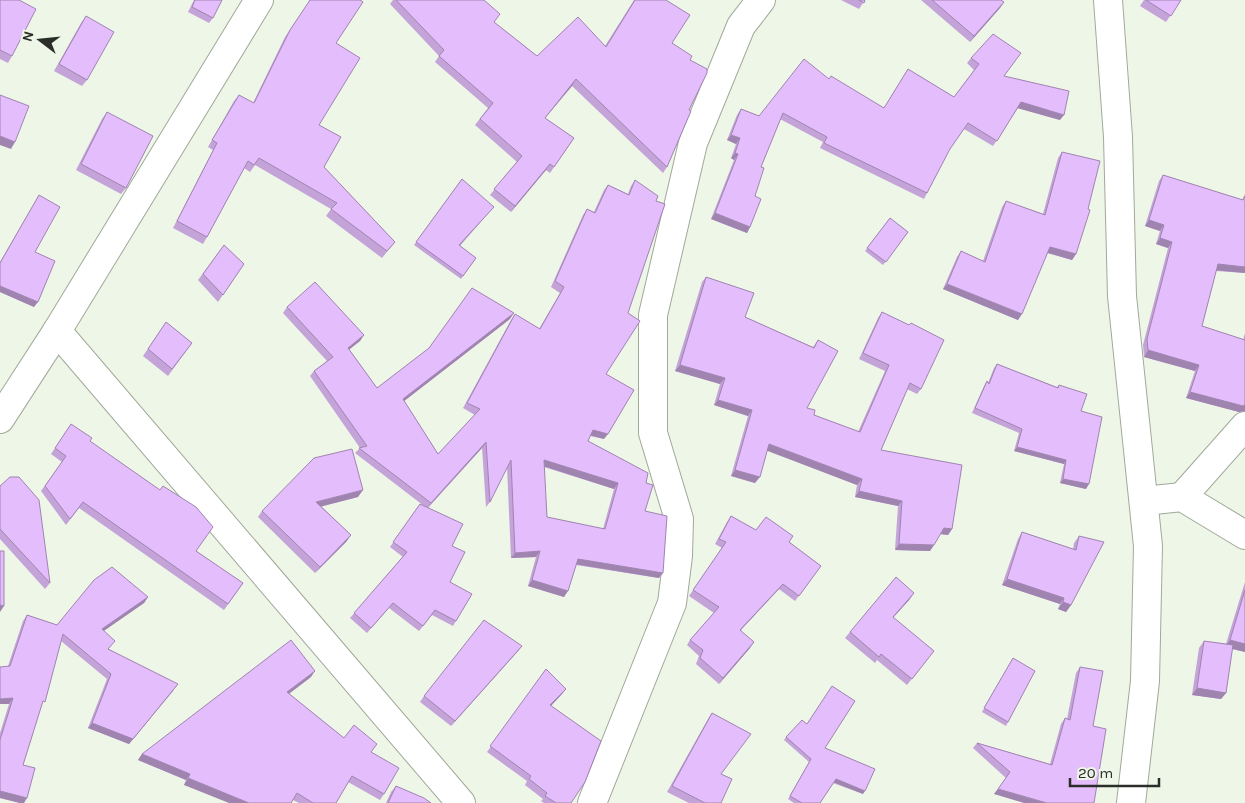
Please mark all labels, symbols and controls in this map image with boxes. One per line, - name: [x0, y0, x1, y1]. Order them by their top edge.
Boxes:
- north arrow: [15, 15, 65, 65]
- text: N: [18, 29, 38, 44]
- scale bar: [1070, 756, 1159, 788]
- text: 20 m: [1078, 764, 1113, 782]

